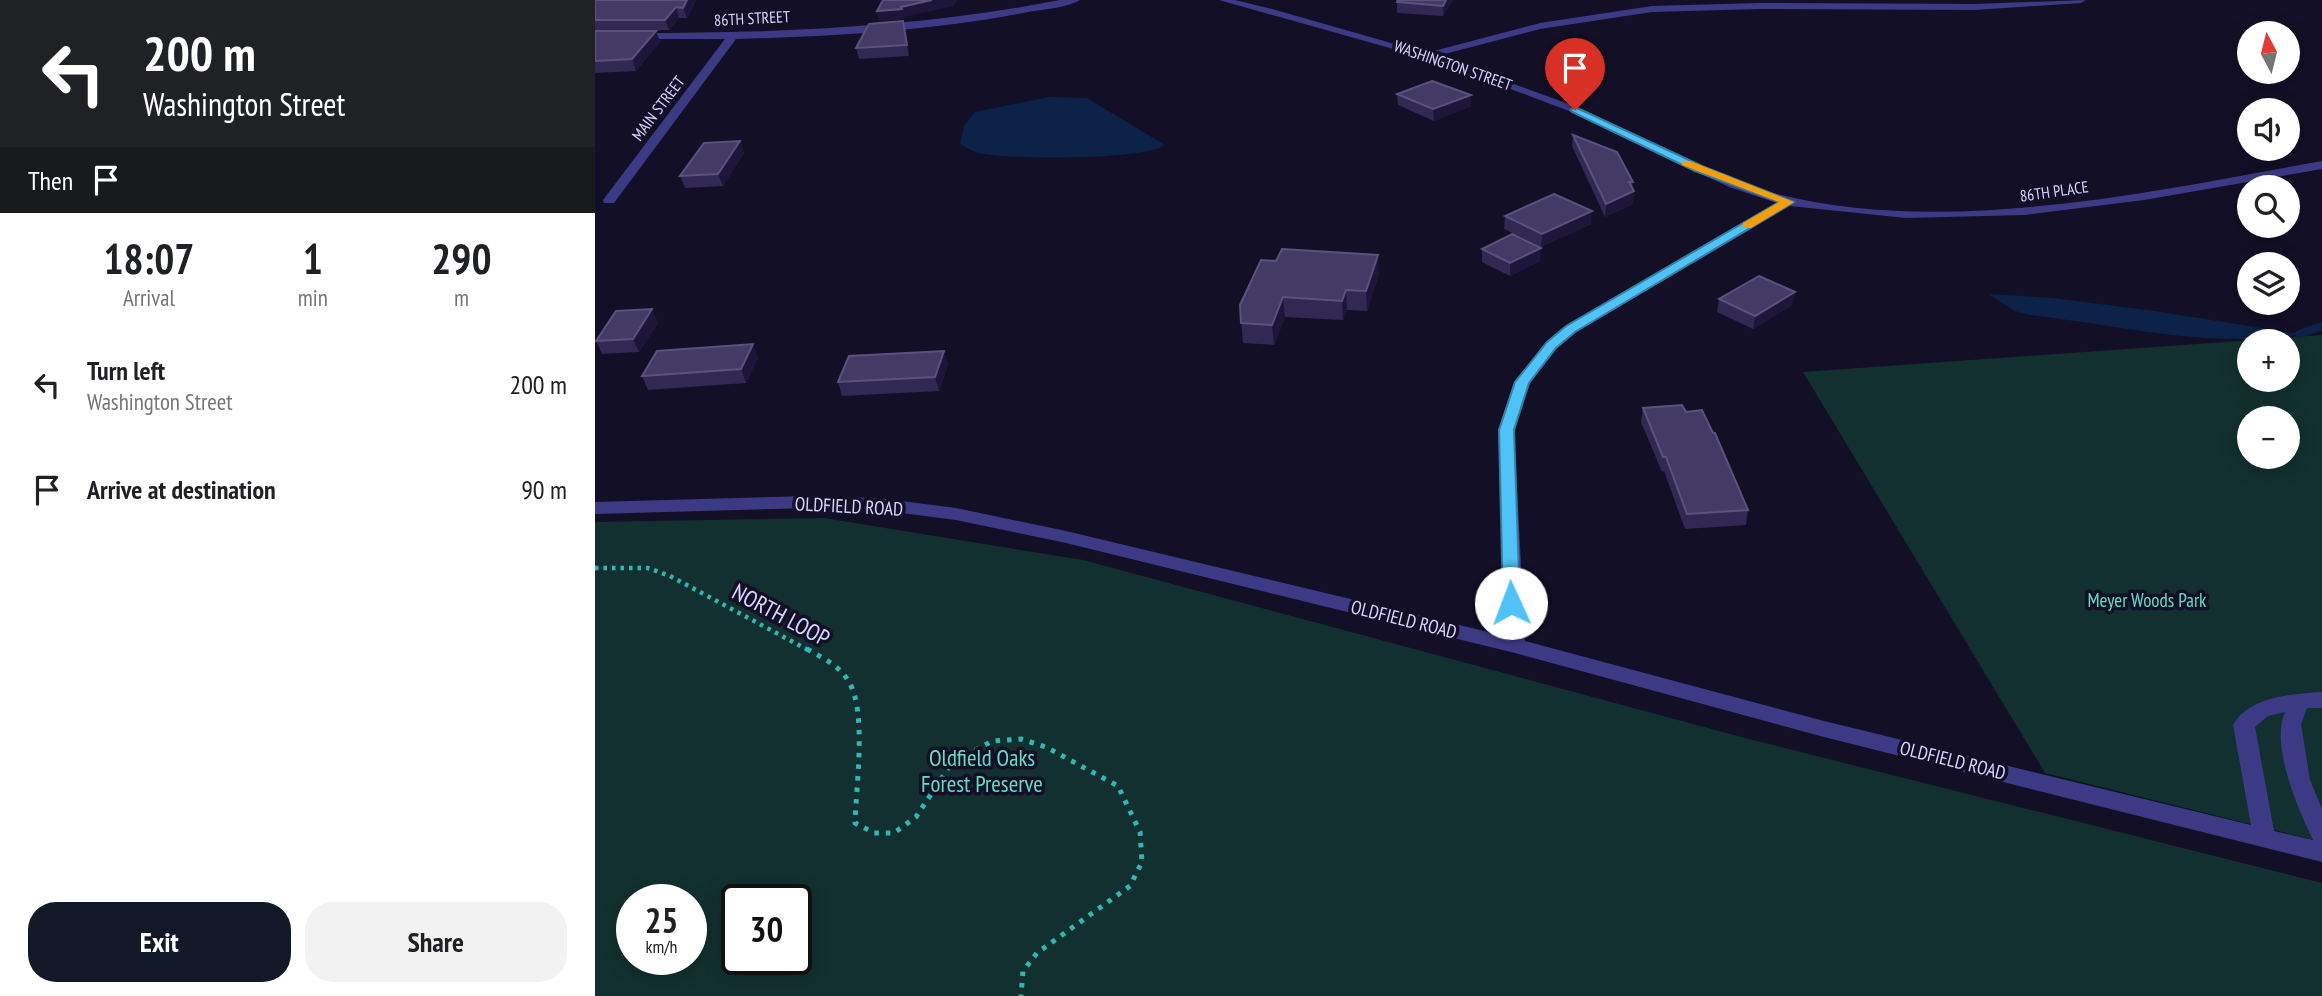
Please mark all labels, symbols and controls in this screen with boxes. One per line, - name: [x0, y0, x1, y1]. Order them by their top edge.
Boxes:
- street label: 86TH STREET: [713, 6, 791, 30]
- text: 200 m: [143, 21, 256, 85]
- north arrow: [2237, 21, 2299, 84]
- map controls: [2237, 21, 2300, 469]
- icon: left: [28, 28, 119, 119]
- street label: WASHINGTON STREET: [1391, 35, 1515, 95]
- pin: [1545, 38, 1605, 110]
- icon: arrive: [1556, 49, 1594, 87]
- street label: MAIN STREET: [627, 72, 689, 144]
- text: Washington Street: [143, 83, 345, 125]
- button: sound: [2237, 98, 2300, 161]
- icon: arrive: [87, 161, 125, 199]
- text: Then: [28, 164, 73, 197]
- button: search: [2237, 175, 2300, 238]
- street label: 86TH PLACE: [2018, 176, 2090, 206]
- text: 18:07: [103, 231, 194, 286]
- text: 1: [303, 231, 323, 286]
- text: 290: [431, 231, 492, 286]
- button: layers: [2237, 252, 2300, 315]
- text: Arrival: [123, 283, 175, 312]
- text: min: [298, 283, 328, 312]
- text: m: [454, 283, 469, 312]
- button: +: [2237, 329, 2300, 392]
- text: Turn left: [87, 354, 165, 387]
- icon: left: [28, 366, 66, 404]
- text: 200 m: [509, 368, 567, 401]
- text: Washington Street: [87, 387, 232, 416]
- button: −: [2237, 406, 2300, 469]
- icon: arrive: [28, 471, 66, 509]
- text: Arrive at destination: [87, 473, 276, 506]
- text: 90 m: [521, 473, 567, 506]
- street label: OLDFIELD ROAD: [794, 491, 904, 521]
- position arrow: [1474, 566, 1548, 640]
- street label: NORTH LOOP: [727, 577, 835, 652]
- park label: Meyer Woods Park: [2088, 588, 2207, 612]
- street label: OLDFIELD ROAD: [1349, 594, 1459, 644]
- street label: OLDFIELD ROAD: [1898, 735, 2008, 785]
- park label: Oldfield Oaks Forest Preserve: [921, 743, 1043, 798]
- speed limit sign: 30: [721, 884, 812, 975]
- text: 25: [645, 897, 678, 943]
- button: Exit: [28, 902, 291, 982]
- button: Share: [305, 902, 567, 982]
- text: km/h: [646, 935, 677, 958]

